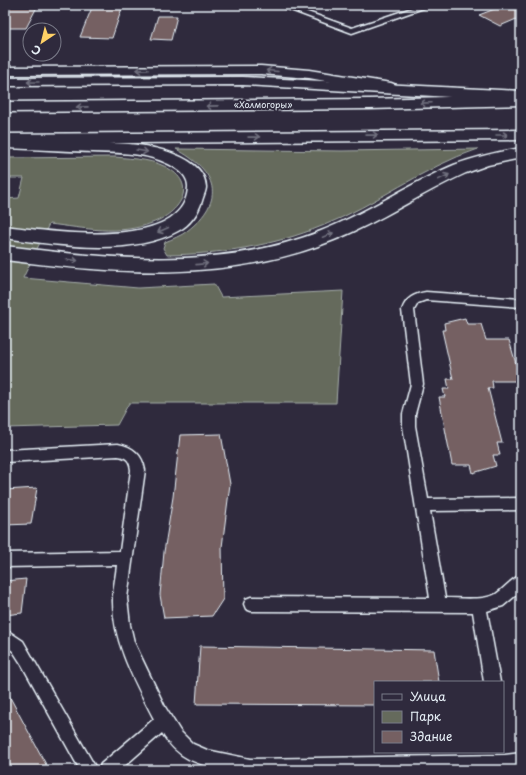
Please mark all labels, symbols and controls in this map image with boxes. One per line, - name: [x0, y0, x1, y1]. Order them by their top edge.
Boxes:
- north arrow: [22, 22, 62, 62]
- text: С: [28, 41, 44, 60]
- one-way arrow: [136, 66, 149, 74]
- one-way arrow: [266, 67, 279, 74]
- one-way arrow: [27, 78, 40, 86]
- street label: «Холмогоры»: [234, 97, 292, 111]
- one-way arrow: [420, 99, 433, 107]
- one-way arrow: [206, 102, 219, 110]
- one-way arrow: [76, 103, 89, 111]
- one-way arrow: [495, 131, 508, 139]
- one-way arrow: [365, 132, 378, 139]
- one-way arrow: [247, 133, 260, 140]
- one-way arrow: [135, 147, 148, 155]
- one-way arrow: [438, 173, 450, 180]
- one-way arrow: [158, 227, 170, 234]
- one-way arrow: [322, 231, 334, 239]
- one-way arrow: [65, 257, 78, 264]
- one-way arrow: [195, 260, 208, 268]
- legend: [374, 681, 504, 753]
- text: Улица: [410, 687, 446, 705]
- text: Парк: [410, 707, 442, 725]
- text: Здание: [410, 727, 452, 745]

